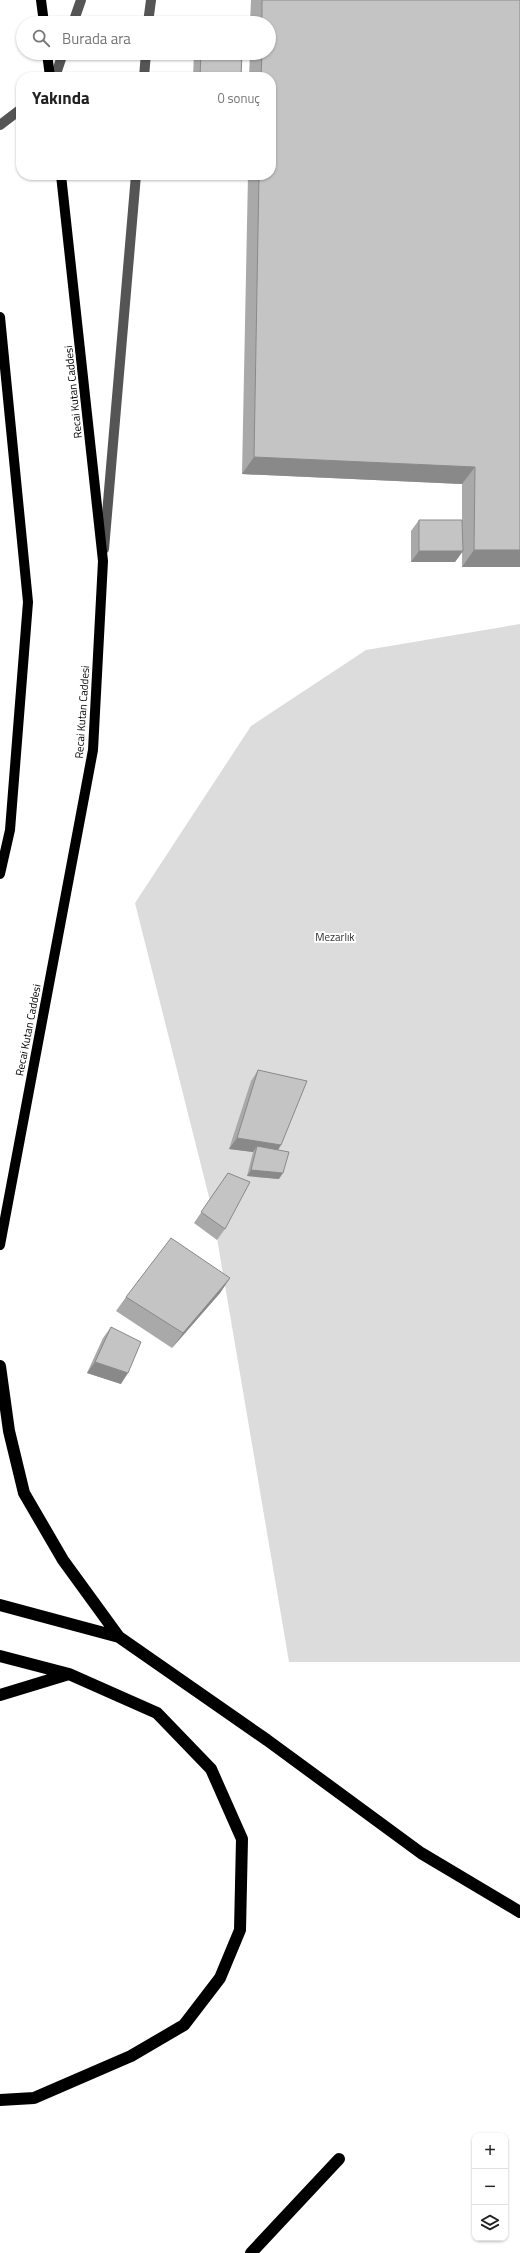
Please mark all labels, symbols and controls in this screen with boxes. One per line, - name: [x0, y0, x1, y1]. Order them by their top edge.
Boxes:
- search box: [16, 16, 276, 60]
- icon: search: [30, 27, 52, 49]
- text: Burada ara: [62, 27, 131, 50]
- text: Yakında: [32, 85, 90, 111]
- text: 0 sonuç: [217, 88, 260, 108]
- street label: Recai Kutan Caddesi: [60, 345, 86, 439]
- street label: Recai Kutan Caddesi: [71, 665, 93, 759]
- park label: Mezarlık: [315, 929, 355, 945]
- street label: Recai Kutan Caddesi: [11, 983, 45, 1077]
- map controls: [472, 2133, 508, 2241]
- button: +: [472, 2133, 508, 2169]
- button: −: [472, 2169, 508, 2205]
- button: layers: [472, 2205, 508, 2241]

